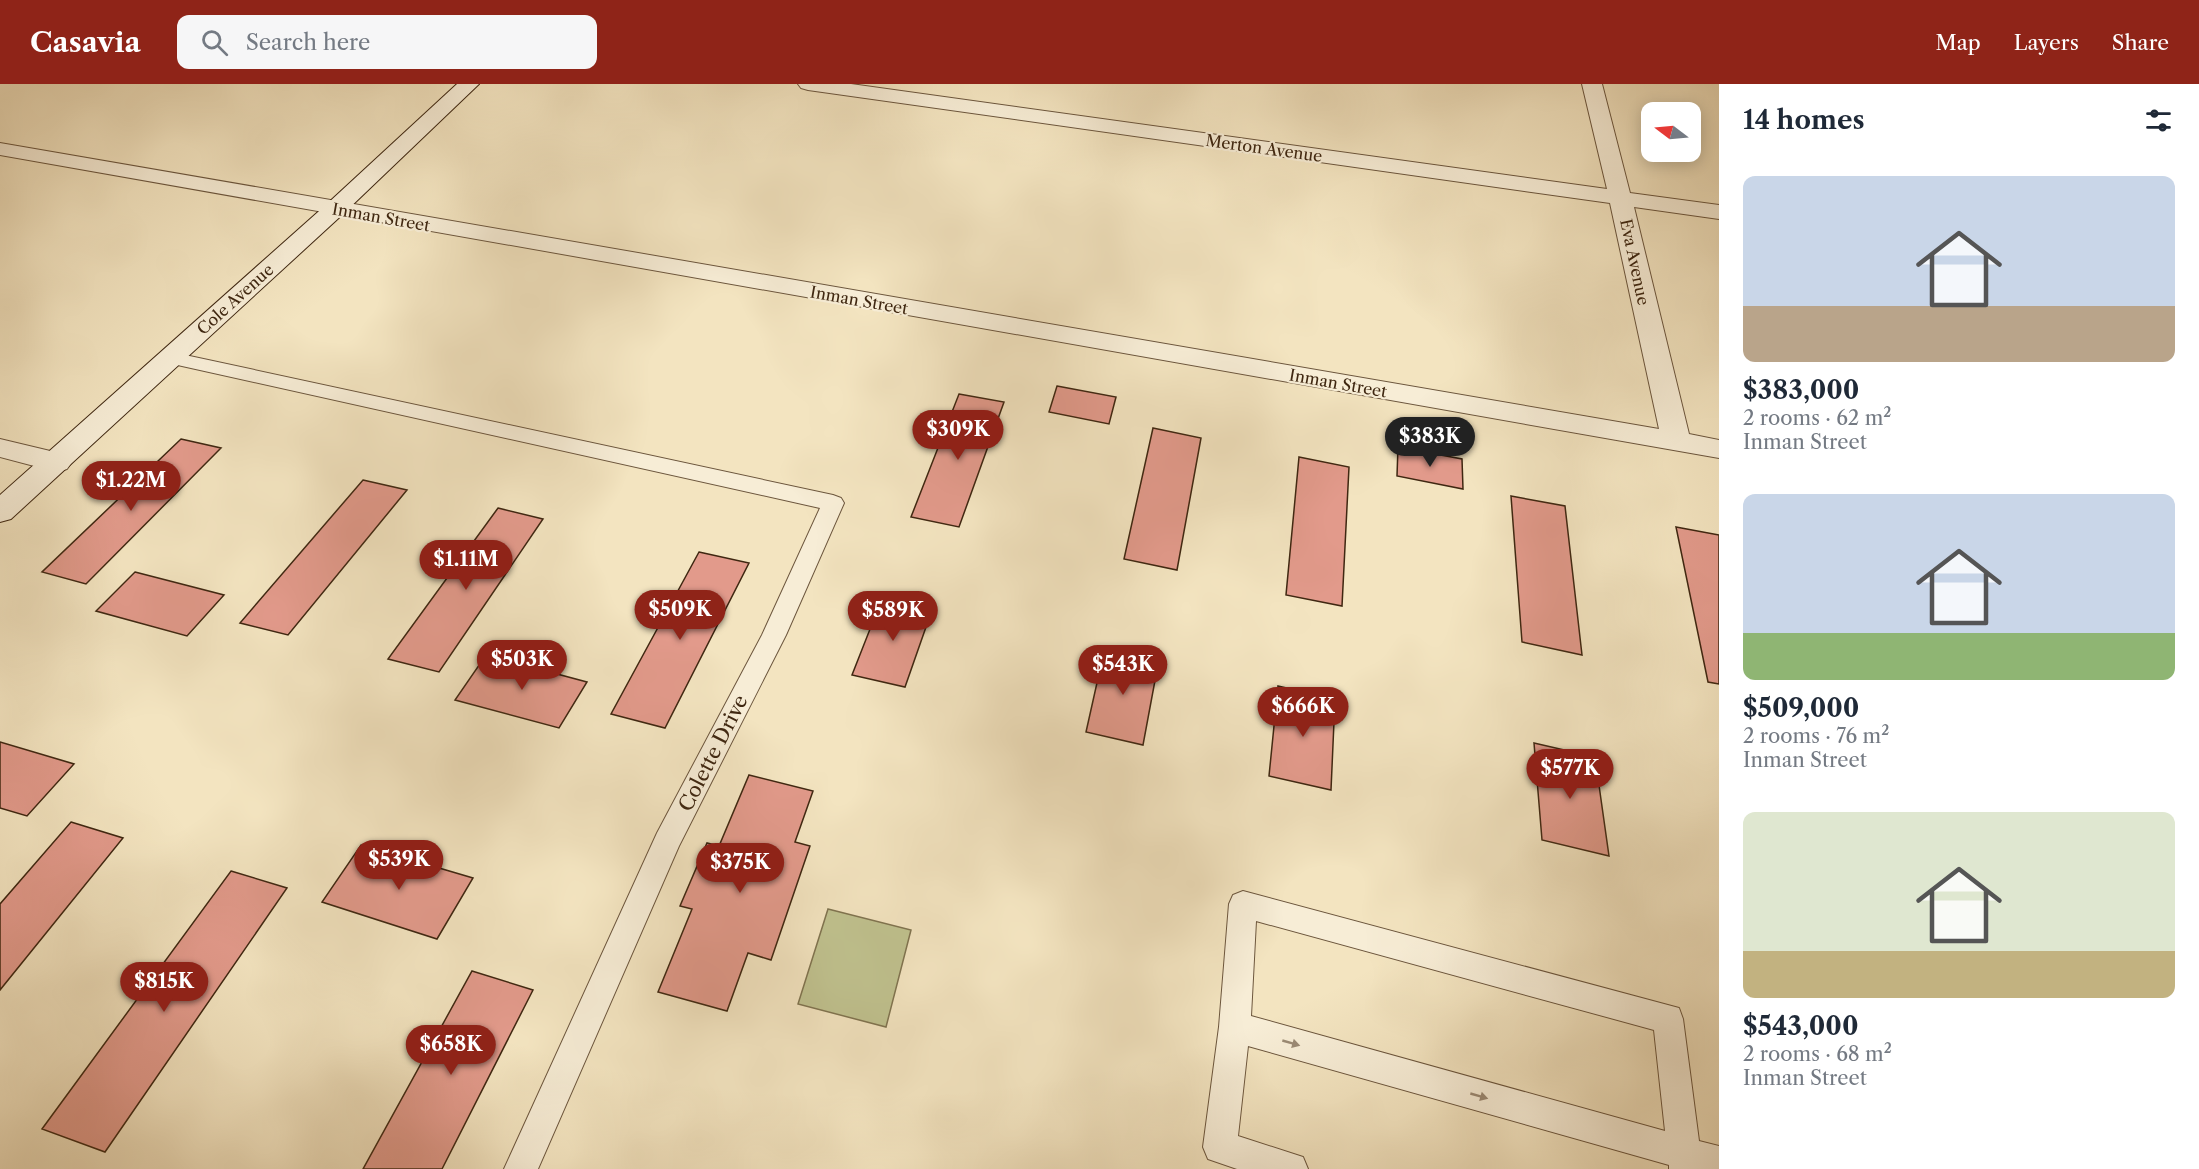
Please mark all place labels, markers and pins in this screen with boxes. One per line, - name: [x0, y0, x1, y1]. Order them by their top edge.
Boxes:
- pin: $309K: [916, 410, 1000, 461]
- pin: $383K: [1388, 417, 1472, 468]
- pin: $1.22M: [82, 461, 180, 512]
- pin: $1.11M: [417, 540, 515, 591]
- pin: $509K: [638, 590, 722, 641]
- pin: $589K: [851, 591, 935, 642]
- pin: $503K: [480, 640, 564, 691]
- pin: $543K: [1081, 645, 1165, 696]
- pin: $666K: [1261, 687, 1345, 738]
- pin: $577K: [1528, 749, 1612, 800]
- pin: $539K: [357, 840, 441, 891]
- pin: $375K: [698, 843, 782, 894]
- pin: $815K: [122, 962, 206, 1013]
- pin: $658K: [409, 1025, 493, 1076]

